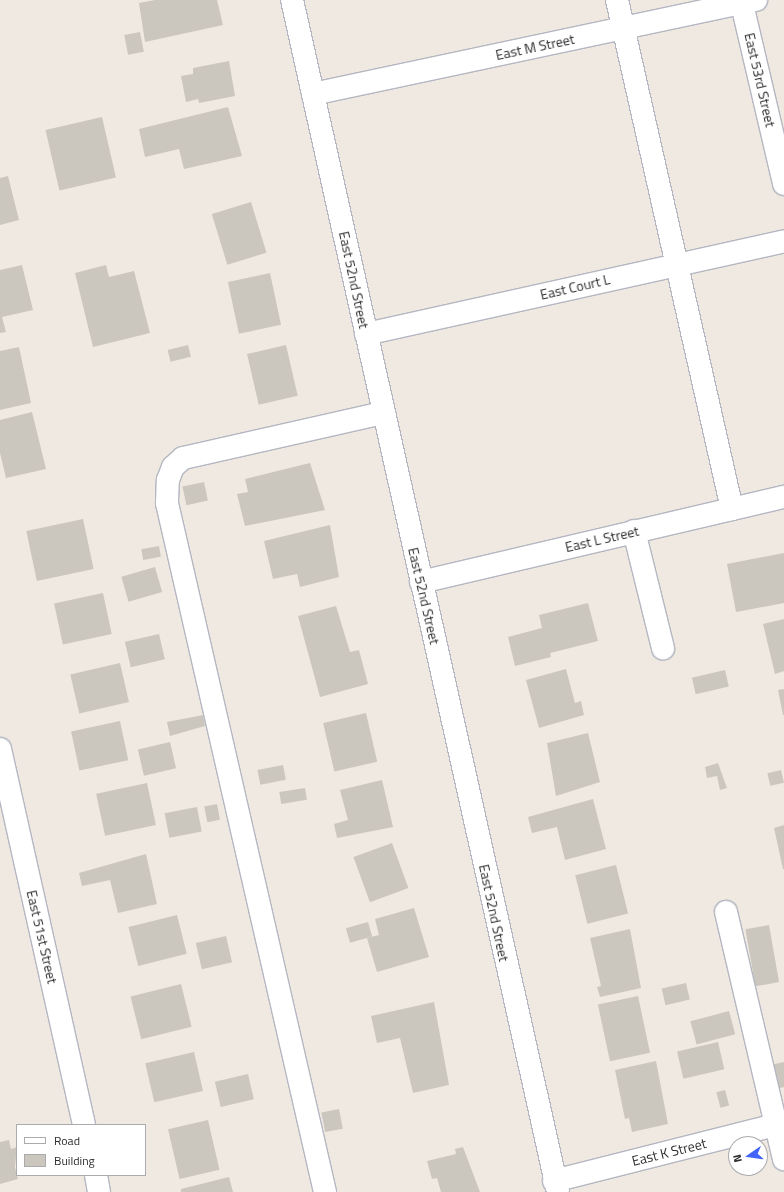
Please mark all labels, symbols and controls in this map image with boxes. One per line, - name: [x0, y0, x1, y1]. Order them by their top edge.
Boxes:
- street label: East M Street: [494, 30, 576, 64]
- street label: East 53rd Street: [741, 31, 779, 129]
- street label: East 52nd Street: [335, 230, 373, 330]
- street label: East Court L: [538, 271, 612, 303]
- street label: East L Street: [564, 522, 640, 556]
- street label: East 52nd Street: [405, 546, 443, 646]
- street label: East 52nd Street: [475, 863, 513, 963]
- street label: East 51st Street: [23, 889, 61, 985]
- legend: [16, 1124, 146, 1176]
- text: Road: [54, 1131, 80, 1150]
- street label: East K Street: [630, 1135, 708, 1169]
- north arrow: [728, 1136, 768, 1176]
- text: Building: [54, 1151, 95, 1170]
- text: N: [729, 1153, 746, 1164]

